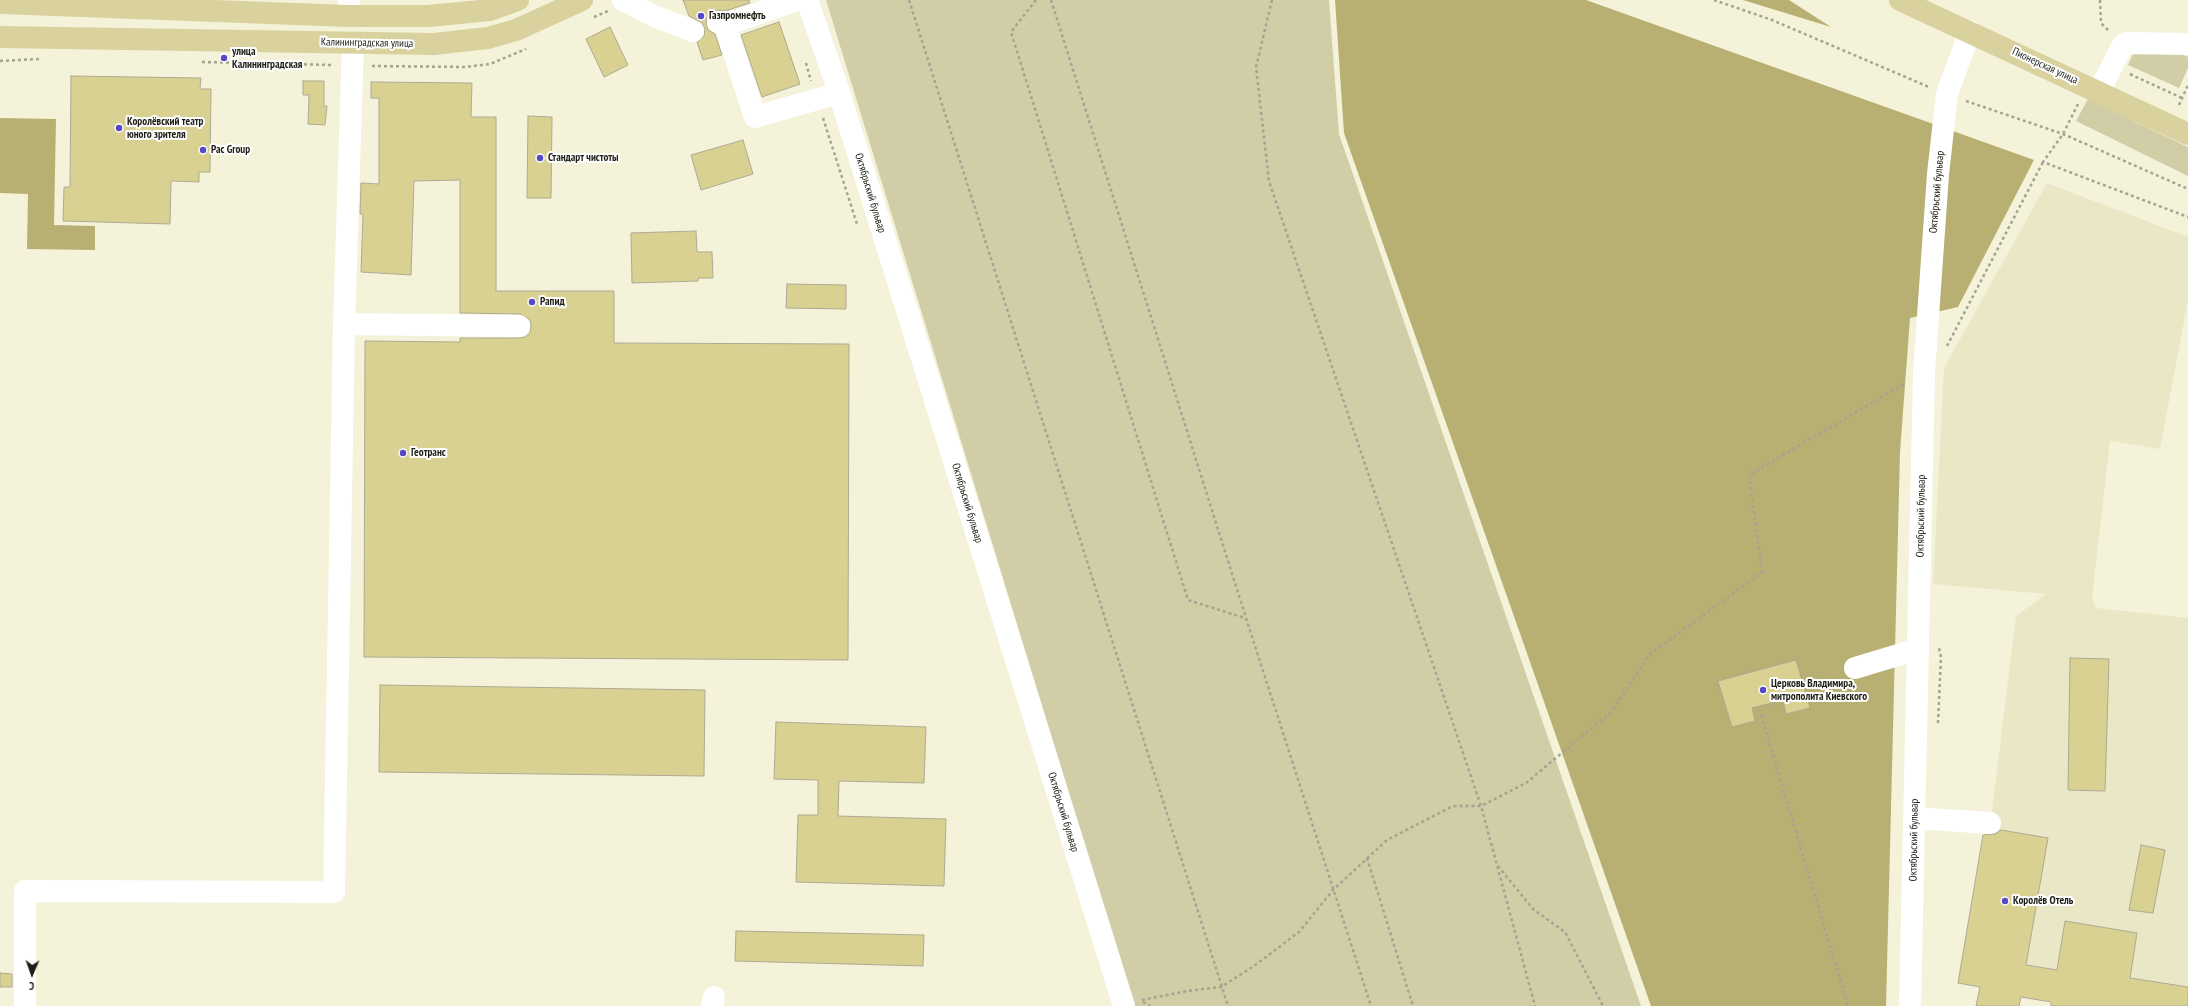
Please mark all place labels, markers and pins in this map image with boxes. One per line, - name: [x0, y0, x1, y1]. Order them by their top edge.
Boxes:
- place label: Газпромнефть: [709, 9, 766, 23]
- marker: Газпромнефть: [696, 11, 706, 21]
- place label: улица Калининградская: [232, 45, 302, 71]
- marker: улица Калининградская: [219, 53, 229, 63]
- place label: Королёвский театр юного зрителя: [127, 115, 203, 141]
- marker: Королёвский театр юного зрителя: [114, 123, 124, 133]
- place label: Pac Group: [211, 143, 250, 157]
- marker: Pac Group: [198, 145, 208, 155]
- place label: Стандарт чистоты: [548, 151, 619, 165]
- marker: Стандарт чистоты: [535, 153, 545, 163]
- place label: Рапид: [540, 295, 565, 309]
- marker: Рапид: [527, 297, 537, 307]
- place label: Геотранс: [411, 446, 446, 460]
- marker: Геотранс: [398, 448, 408, 458]
- place label: Церковь Владимира, митрополита Киевского: [1771, 677, 1867, 703]
- marker: Церковь Владимира, митрополита Киевского: [1758, 685, 1768, 695]
- place label: Королёв Отель: [2013, 894, 2073, 908]
- marker: Королёв Отель: [2000, 896, 2010, 906]

